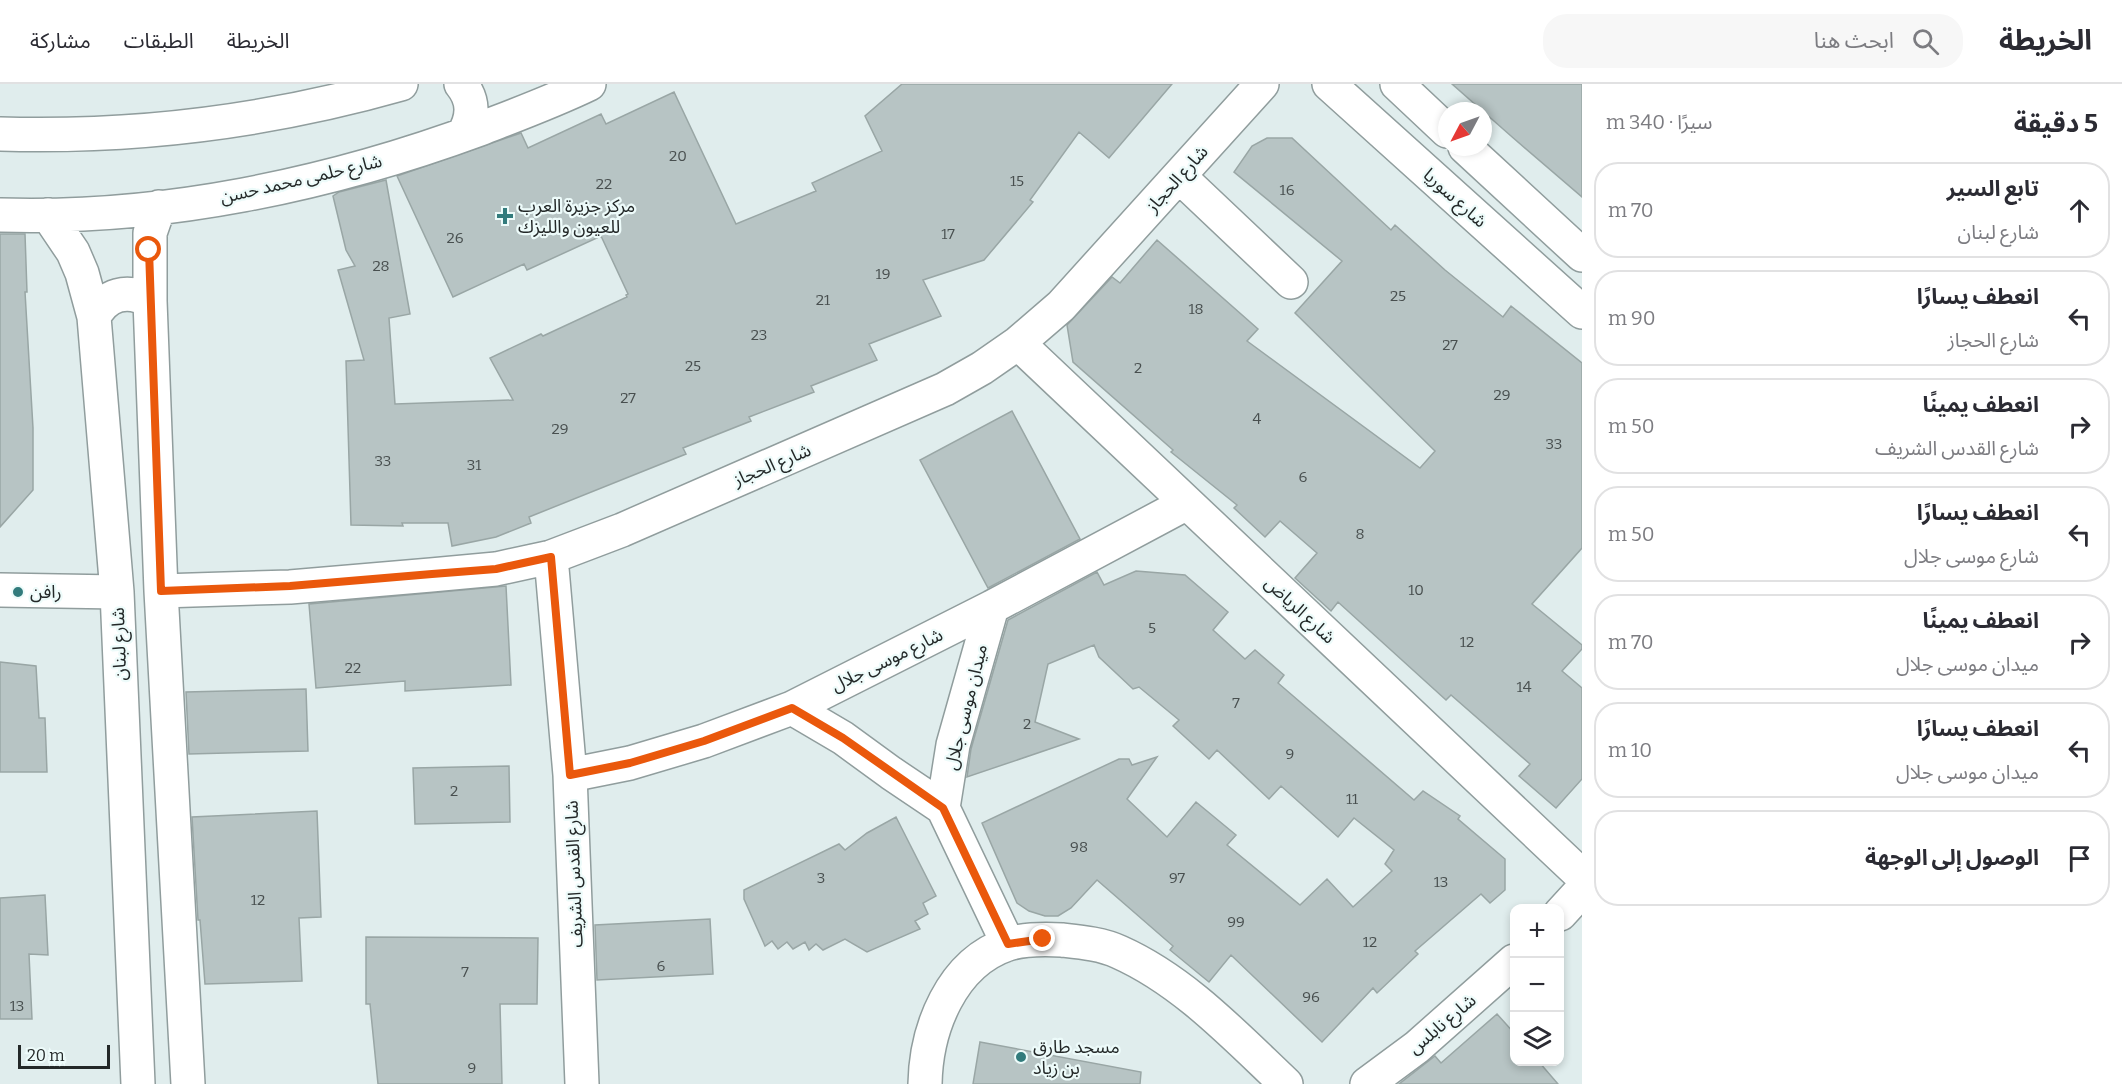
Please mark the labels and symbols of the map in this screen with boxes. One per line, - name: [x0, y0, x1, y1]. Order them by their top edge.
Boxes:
- north arrow: [1438, 102, 1492, 156]
- street label: شارع الحجاز: [1141, 141, 1215, 220]
- house number: 20: [669, 147, 687, 165]
- street label: شارع حلمى محمد حسن: [218, 150, 385, 211]
- street label: شارع سوريا: [1417, 164, 1491, 234]
- house number: 15: [1010, 172, 1024, 190]
- house number: 22: [596, 175, 612, 193]
- house number: 16: [1280, 181, 1295, 199]
- place label: مركز جزيرة العرب للعيون والليزك: [518, 195, 635, 238]
- marker: مركز جزيرة العرب للعيون والليزك: [496, 207, 514, 225]
- house number: 17: [941, 225, 955, 243]
- house number: 26: [447, 229, 464, 247]
- route start: [135, 236, 161, 262]
- house number: 28: [372, 257, 390, 275]
- house number: 19: [876, 265, 890, 283]
- house number: 25: [1390, 287, 1406, 305]
- house number: 21: [816, 291, 830, 309]
- house number: 18: [1188, 300, 1204, 318]
- house number: 23: [751, 326, 767, 344]
- house number: 27: [1442, 336, 1458, 354]
- house number: 25: [685, 357, 701, 375]
- house number: 2: [1134, 359, 1142, 377]
- house number: 29: [1494, 386, 1510, 404]
- house number: 27: [620, 389, 636, 407]
- house number: 4: [1253, 410, 1262, 428]
- house number: 29: [552, 420, 568, 438]
- house number: 33: [1546, 435, 1562, 453]
- street label: شارع الحجاز: [729, 439, 815, 494]
- house number: 33: [375, 452, 391, 470]
- house number: 31: [467, 456, 481, 474]
- house number: 6: [1299, 468, 1308, 486]
- house number: 8: [1355, 525, 1365, 543]
- street label: شارع الرياض: [1258, 572, 1340, 650]
- place label: رافن: [30, 581, 62, 603]
- house number: 10: [1408, 581, 1424, 599]
- marker: رافن: [11, 585, 25, 599]
- street label: شارع لبنان: [107, 607, 134, 681]
- house number: 5: [1148, 619, 1156, 637]
- street label: شارع موسى جلال: [828, 623, 948, 699]
- house number: 12: [1460, 633, 1474, 651]
- street label: ميدان موسى جلال: [940, 642, 992, 772]
- house number: 22: [345, 659, 361, 677]
- house number: 14: [1517, 678, 1532, 696]
- house number: 7: [1232, 694, 1240, 712]
- house number: 2: [1023, 715, 1031, 733]
- house number: 9: [1286, 745, 1294, 763]
- house number: 2: [450, 782, 458, 800]
- house number: 11: [1346, 790, 1358, 808]
- street label: شارع القدس الشريف: [560, 800, 591, 948]
- house number: 98: [1070, 838, 1088, 856]
- house number: 3: [817, 869, 825, 887]
- house number: 97: [1169, 869, 1186, 887]
- house number: 13: [1434, 873, 1448, 891]
- house number: 12: [251, 891, 265, 909]
- house number: 99: [1227, 913, 1245, 931]
- route end: [1029, 925, 1055, 951]
- house number: 12: [1363, 933, 1377, 951]
- house number: 6: [657, 957, 666, 975]
- house number: 7: [461, 963, 469, 981]
- house number: 96: [1302, 988, 1320, 1006]
- street label: شارع نابلس: [1404, 989, 1482, 1061]
- house number: 13: [10, 997, 24, 1015]
- place label: مسجد طارق بن زياد: [1033, 1036, 1120, 1079]
- scale bar: [18, 1042, 110, 1070]
- marker: مسجد طارق بن زياد: [1014, 1050, 1028, 1064]
- house number: 9: [468, 1059, 476, 1077]

